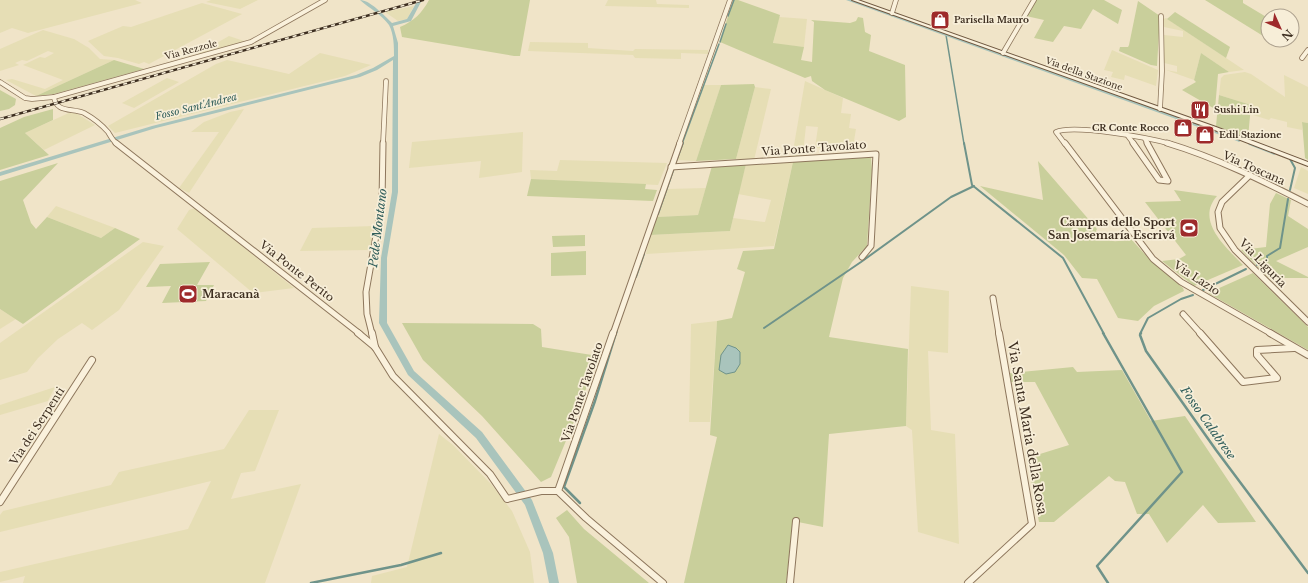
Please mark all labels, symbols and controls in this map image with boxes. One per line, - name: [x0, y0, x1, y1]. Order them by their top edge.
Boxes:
- north arrow: [1260, 8, 1300, 48]
- shop icon: Parisella Mauro: [929, 9, 951, 31]
- place label: Parisella Mauro: [954, 14, 1029, 25]
- text: N: [1278, 26, 1296, 44]
- street label: Via Rezzole: [163, 37, 218, 62]
- street label: Via della Stazione: [1043, 54, 1124, 93]
- water label: Fosso Sant'Andrea: [153, 90, 239, 123]
- restaurant icon: Sushi Lin: [1189, 99, 1211, 121]
- place label: Sushi Lin: [1214, 104, 1260, 115]
- shop icon: CR Conte Rocco: [1172, 117, 1194, 139]
- place label: CR Conte Rocco: [1092, 122, 1169, 133]
- shop icon: Edil Stazione: [1194, 124, 1216, 146]
- place label: Edil Stazione: [1219, 129, 1282, 140]
- street label: Via Ponte Tavolato: [760, 137, 867, 159]
- street label: Via Toscana: [1220, 148, 1288, 188]
- water label: Pede Montano: [365, 187, 390, 269]
- place label: Campus dello Sport San Josemaría Escrivá: [1048, 215, 1176, 242]
- sports icon: Campus dello Sport San Josemaría Escrivá: [1178, 217, 1200, 239]
- street label: Via Liguria: [1236, 235, 1290, 291]
- street label: Via Ponte Perito: [256, 237, 337, 304]
- street label: Via Lazio: [1170, 257, 1223, 298]
- sports icon: Maracanà: [177, 283, 199, 305]
- place label: Maracanà: [202, 287, 260, 301]
- street label: Via Santa Maria della Rosa: [1004, 339, 1051, 517]
- street label: Via Ponte Tavolato: [558, 340, 606, 445]
- water label: Fosso Calabrese: [1177, 382, 1240, 463]
- street label: Via dei Serpenti: [6, 384, 67, 468]

